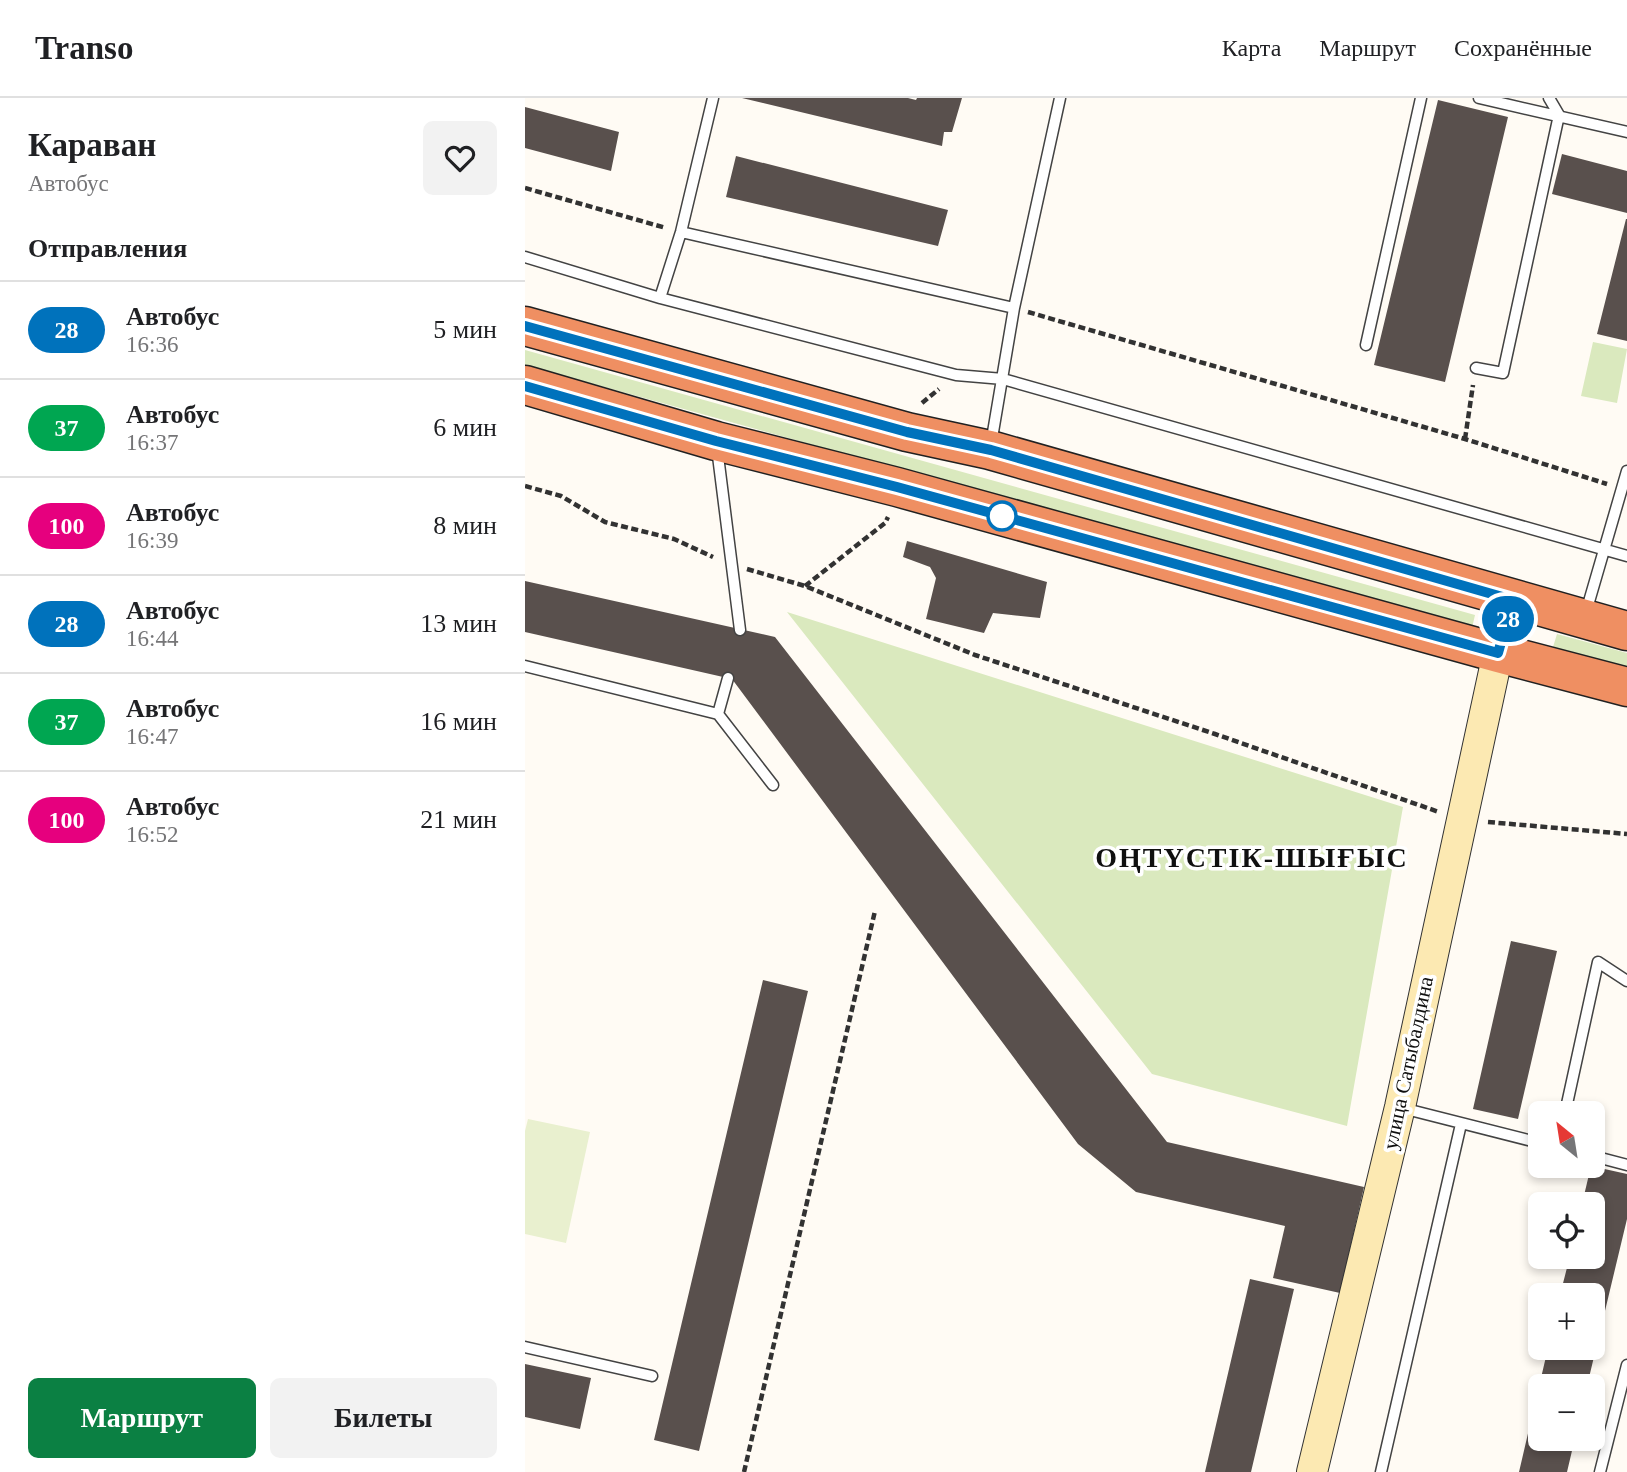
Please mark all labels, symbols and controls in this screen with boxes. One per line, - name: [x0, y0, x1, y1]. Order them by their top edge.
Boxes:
- text: Transo: [35, 30, 133, 66]
- text: Карта: [1222, 35, 1281, 61]
- text: Маршрут: [1319, 35, 1416, 61]
- text: Сохранённые: [1454, 35, 1592, 61]
- button: heart: [423, 121, 497, 195]
- text: Караван: [28, 127, 156, 163]
- text: Автобус: [28, 171, 109, 196]
- text: Отправления: [28, 234, 187, 263]
- text: Автобус: [126, 302, 219, 331]
- text: 5 мин: [433, 315, 497, 344]
- text: 28: [55, 317, 79, 343]
- text: 16:36: [126, 332, 178, 357]
- text: Автобус: [126, 400, 219, 429]
- text: 6 мин: [433, 413, 497, 442]
- text: 37: [55, 415, 79, 441]
- text: 16:37: [126, 430, 178, 455]
- text: Автобус: [126, 498, 219, 527]
- unlabelled marker: [987, 501, 1017, 531]
- text: 8 мин: [433, 511, 497, 540]
- text: 100: [49, 513, 85, 539]
- text: 16:39: [126, 528, 178, 553]
- text: Автобус: [126, 596, 219, 625]
- line badge: 28: [1476, 596, 1539, 642]
- text: 28: [1496, 606, 1520, 632]
- text: 13 мин: [420, 609, 497, 638]
- text: 28: [55, 611, 79, 637]
- text: 16:44: [126, 626, 178, 651]
- text: Автобус: [126, 694, 219, 723]
- text: 16 мин: [420, 707, 497, 736]
- text: 37: [55, 709, 79, 735]
- text: 16:47: [126, 724, 178, 749]
- text: Автобус: [126, 792, 219, 821]
- text: 21 мин: [420, 805, 497, 834]
- text: 100: [49, 807, 85, 833]
- text: 16:52: [126, 822, 178, 847]
- district label: ОҢТҮСТІК-ШЫҒЫС: [1095, 842, 1409, 873]
- street label: улица Сатыбалдина: [1378, 974, 1438, 1152]
- north arrow: [1528, 1101, 1605, 1178]
- map controls: [1528, 1101, 1605, 1451]
- button: locate: [1528, 1192, 1605, 1269]
- button: +: [1528, 1283, 1605, 1360]
- button: −: [1528, 1374, 1605, 1451]
- button: Маршрут: [28, 1378, 256, 1458]
- button: Билеты: [270, 1378, 497, 1458]

